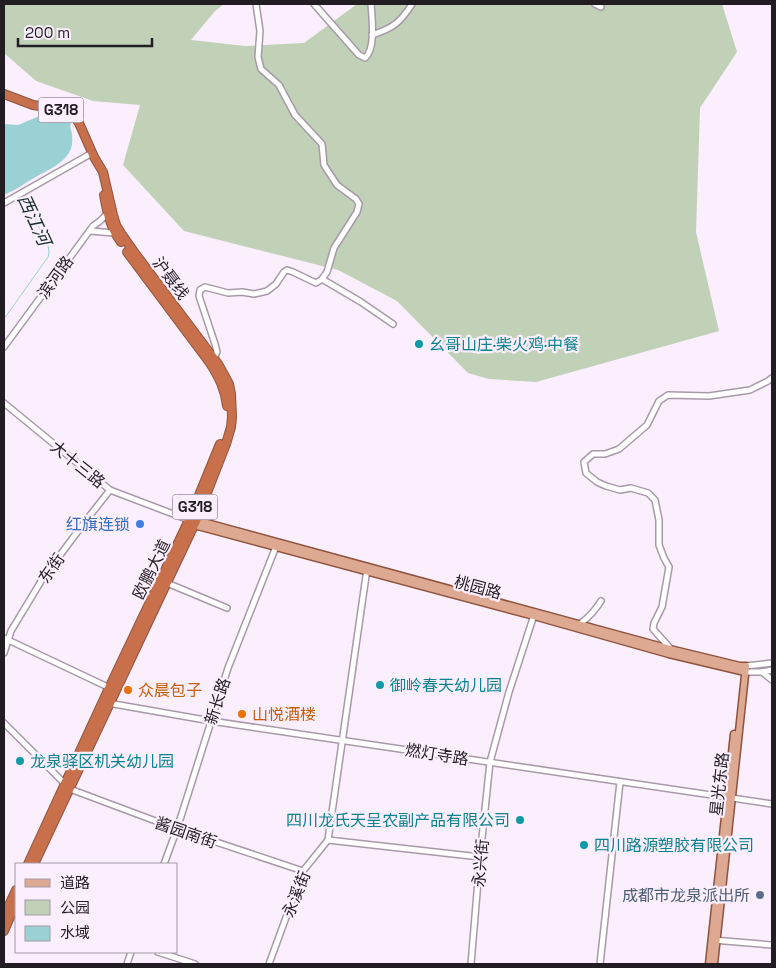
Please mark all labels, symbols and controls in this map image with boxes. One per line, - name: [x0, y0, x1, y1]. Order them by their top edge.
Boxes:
- scale bar: [18, 15, 151, 47]
- text: 200 m: [25, 23, 70, 42]
- road number: G318: [38, 98, 84, 122]
- water label: 西江河: [13, 190, 58, 252]
- street label: 滨河路: [33, 252, 78, 303]
- street label: 沪聂线: [148, 253, 193, 304]
- place label: 幺哥山庄·柴火鸡·中餐: [429, 334, 579, 355]
- marker: 幺哥山庄·柴火鸡·中餐: [413, 338, 425, 350]
- street label: 大十三路: [46, 436, 109, 493]
- road number: G318: [172, 494, 218, 520]
- place label: 红旗连锁: [66, 514, 130, 535]
- marker: 红旗连锁: [134, 518, 146, 530]
- street label: 欧鹏大道: [128, 536, 175, 603]
- street label: 东街: [34, 549, 69, 587]
- street label: 桃园路: [452, 571, 504, 604]
- street label: 新长路: [200, 675, 235, 727]
- place label: 御岭春天幼儿园: [390, 675, 502, 696]
- marker: 御岭春天幼儿园: [374, 679, 386, 691]
- place label: 众晨包子: [138, 680, 202, 701]
- marker: 众晨包子: [122, 684, 134, 696]
- place label: 山悦酒楼: [252, 704, 316, 725]
- marker: 山悦酒楼: [236, 708, 248, 720]
- street label: 燃灯寺路: [404, 739, 470, 770]
- place label: 龙泉驿区机关幼儿园: [30, 751, 174, 772]
- street label: 星光东路: [706, 751, 733, 817]
- marker: 龙泉驿区机关幼儿园: [14, 755, 26, 767]
- place label: 四川龙氏天呈农副产品有限公司: [286, 810, 510, 831]
- street label: 酱园南街: [152, 812, 220, 853]
- marker: 四川龙氏天呈农副产品有限公司: [514, 814, 526, 826]
- place label: 四川路源塑胶有限公司: [594, 835, 754, 856]
- street label: 永兴街: [468, 838, 493, 888]
- marker: 四川路源塑胶有限公司: [578, 839, 590, 851]
- legend: [15, 863, 178, 953]
- street label: 永溪街: [278, 868, 315, 920]
- text: 道路: [60, 873, 90, 892]
- place label: 成都市龙泉派出所: [622, 885, 750, 906]
- marker: 成都市龙泉派出所: [754, 889, 766, 901]
- text: 公园: [60, 898, 90, 917]
- text: 水域: [60, 923, 90, 942]

